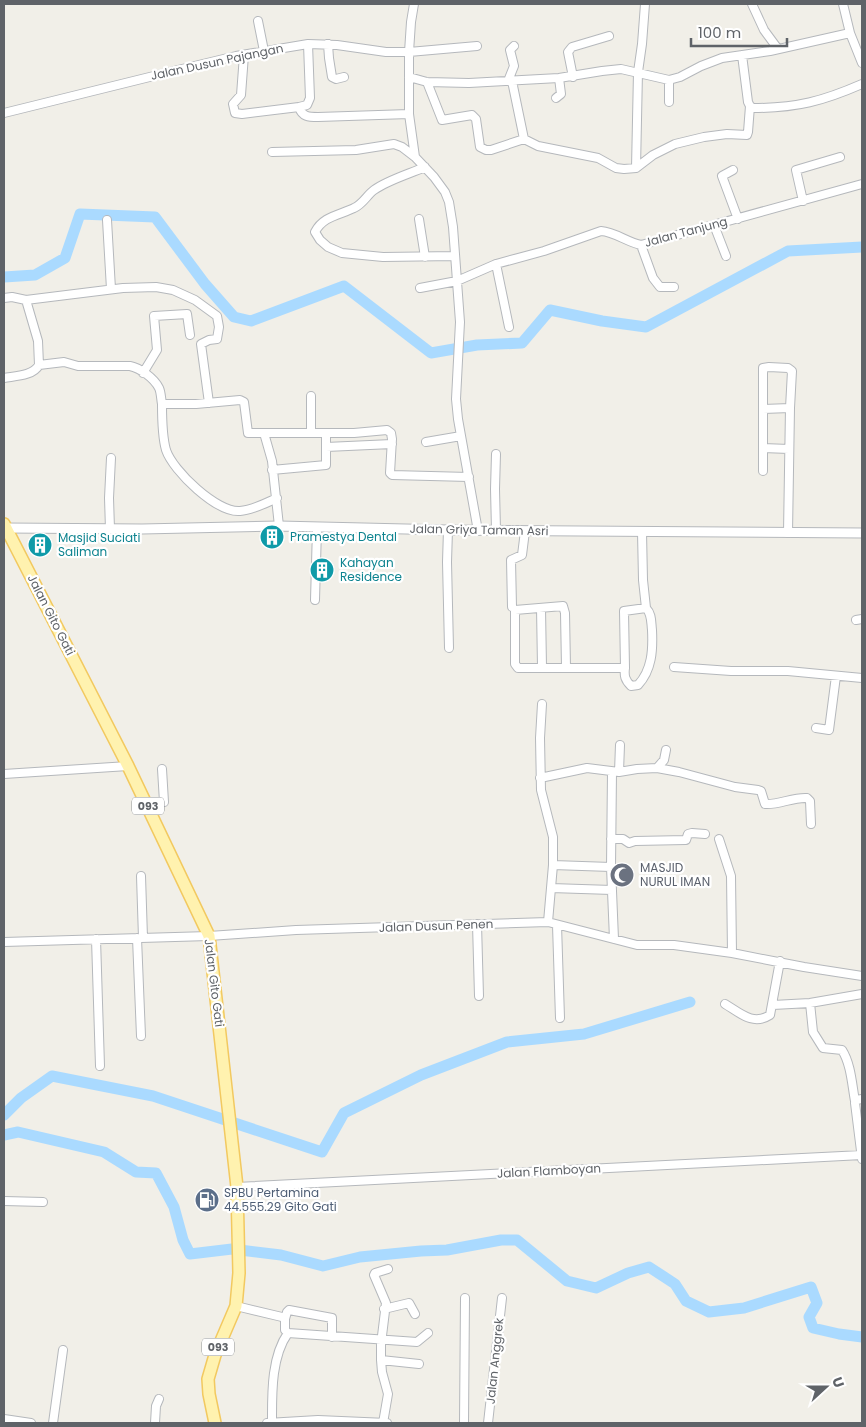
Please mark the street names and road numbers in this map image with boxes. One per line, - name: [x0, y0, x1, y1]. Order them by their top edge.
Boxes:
- street label: Jalan Dusun Pajangan: [149, 39, 285, 84]
- street label: Jalan Tanjung: [643, 212, 729, 251]
- street label: Jalan Griya Taman Asri: [409, 520, 549, 539]
- street label: Jalan Gito Gati: [24, 571, 79, 658]
- road number: 093: [132, 798, 164, 814]
- street label: Jalan Dusun Penen: [378, 915, 494, 936]
- street label: Jalan Gito Gati: [201, 938, 228, 1028]
- street label: Jalan Flamboyan: [496, 1159, 601, 1182]
- street label: Jalan Anggrek: [482, 1316, 508, 1405]
- road number: 093: [202, 1338, 234, 1355]

